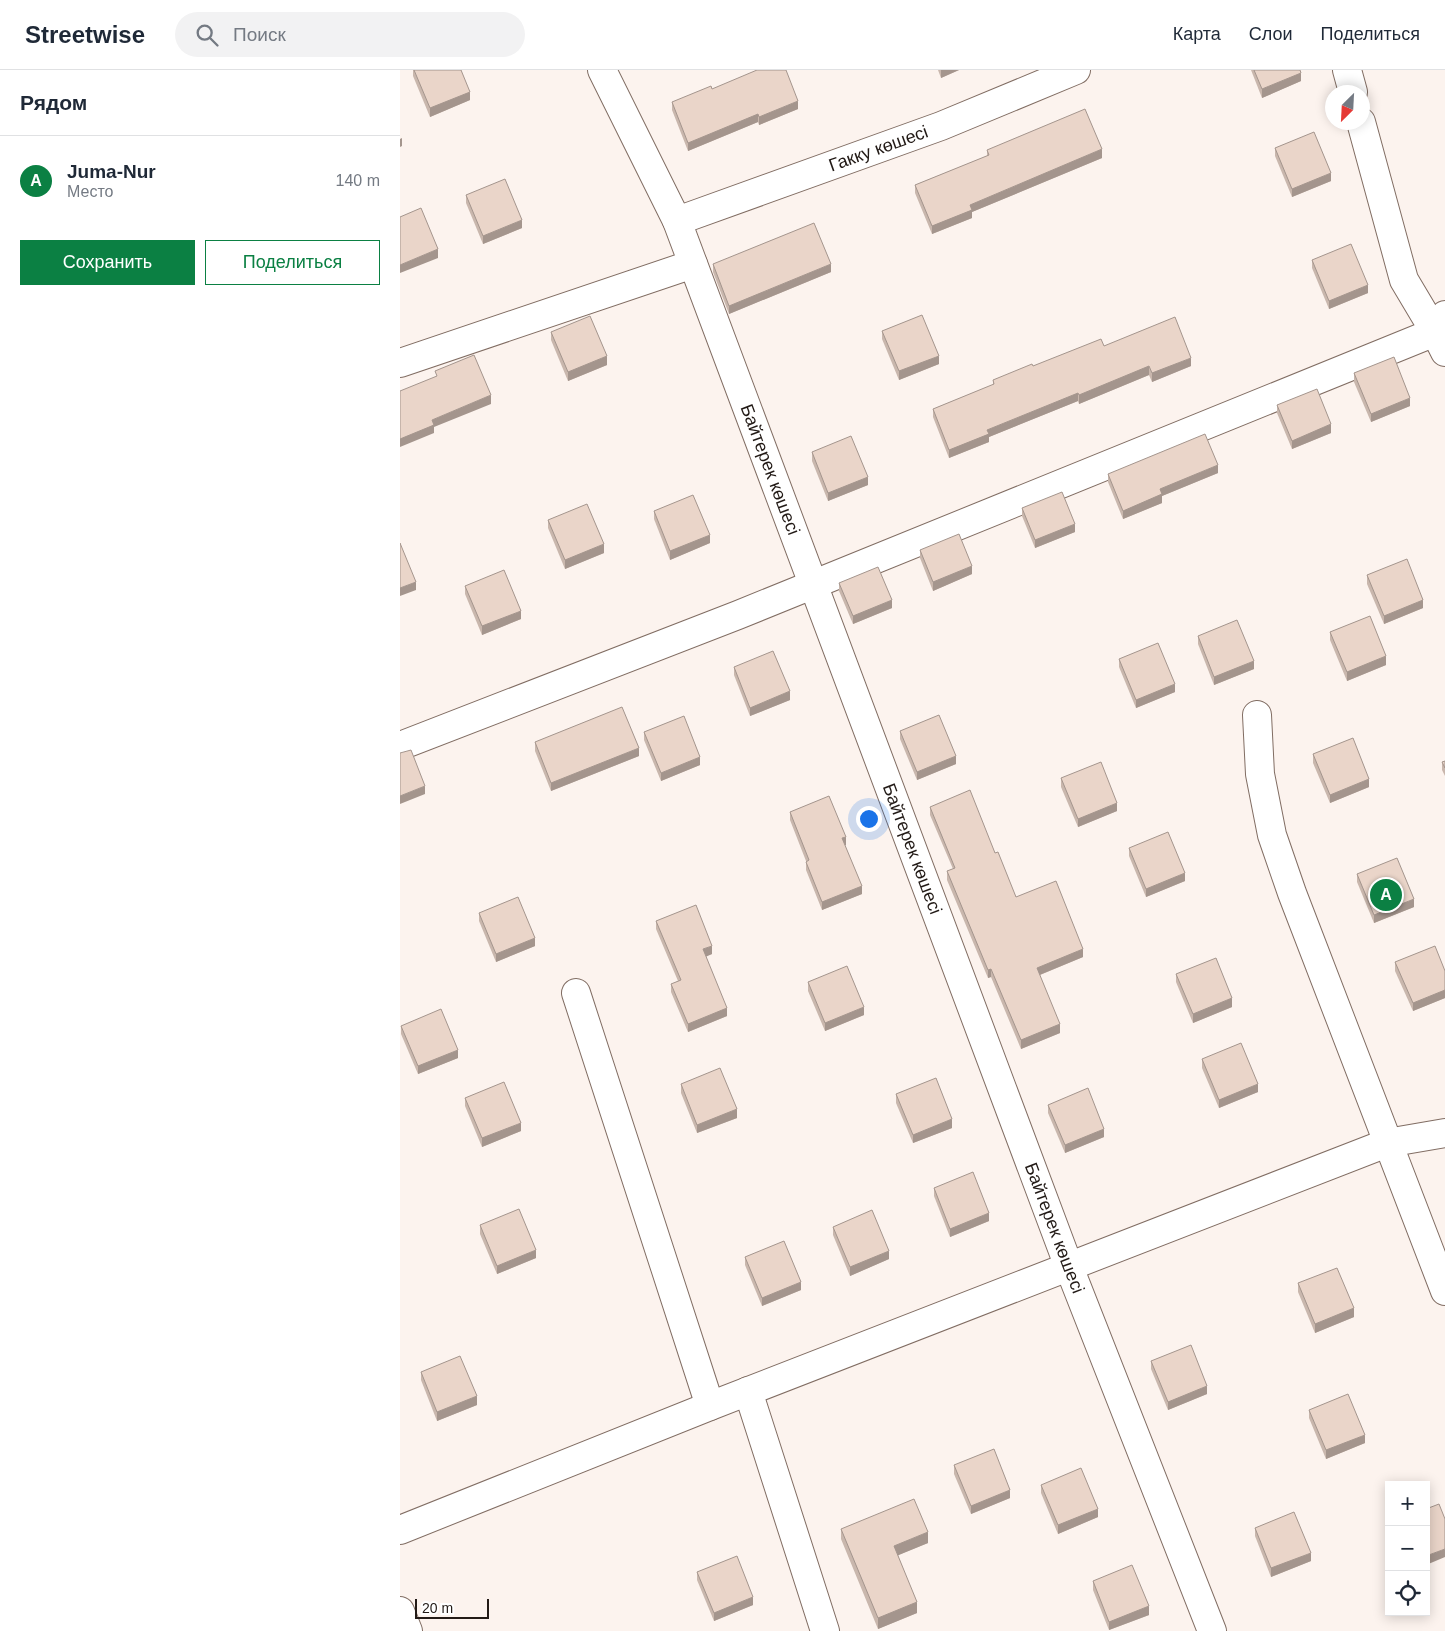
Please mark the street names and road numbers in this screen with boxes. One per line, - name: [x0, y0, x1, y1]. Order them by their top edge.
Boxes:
- street label: Гакку көшесі: [826, 122, 931, 176]
- street label: Байтерек көшесі: [737, 401, 804, 538]
- street label: Байтерек көшесі: [879, 781, 946, 917]
- street label: Байтерек көшесі: [1021, 1160, 1088, 1296]

